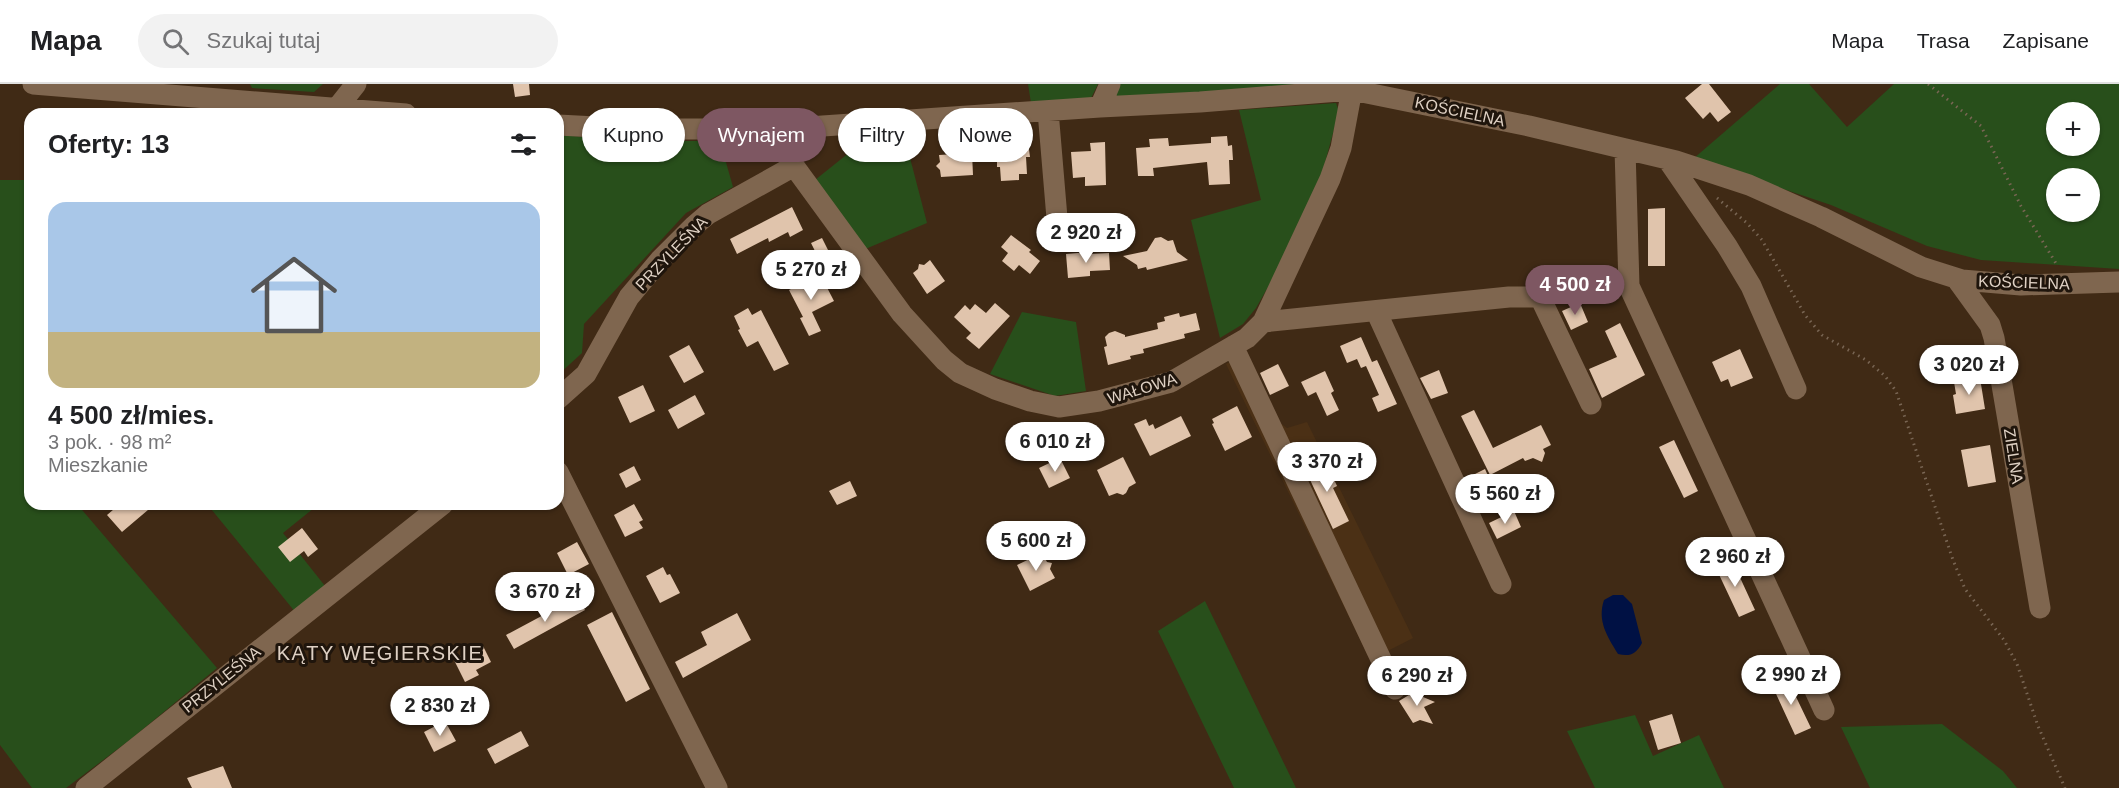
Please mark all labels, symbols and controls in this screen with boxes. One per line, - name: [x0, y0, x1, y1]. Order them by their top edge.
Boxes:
- search box: [138, 14, 558, 68]
- text: Mapa: [30, 25, 102, 56]
- icon: search: [159, 25, 192, 58]
- text: Szukaj tutaj: [207, 28, 320, 53]
- text: Mapa: [1831, 29, 1884, 52]
- text: Trasa: [1917, 29, 1970, 52]
- text: Zapisane: [2003, 29, 2089, 52]
- street label: KOŚCIELNA: [1413, 93, 1507, 129]
- map controls: [2046, 102, 2100, 222]
- button: +: [2046, 102, 2100, 156]
- chip: Kupno: [582, 108, 685, 162]
- chip: Wynajem: [697, 108, 826, 162]
- chip: Filtry: [838, 108, 926, 162]
- chip: Nowe: [938, 108, 1033, 162]
- icon: filters: [507, 128, 540, 161]
- text: Oferty: 13: [48, 129, 169, 159]
- button: −: [2046, 168, 2100, 222]
- street label: PRZYLEŚNA: [631, 212, 711, 293]
- pin: 2 920 zł: [1024, 213, 1148, 264]
- text: 2 920 zł: [1050, 221, 1122, 243]
- icon: home: [240, 241, 348, 349]
- pin: 5 270 zł: [749, 250, 873, 301]
- text: 5 270 zł: [775, 258, 847, 280]
- pin: 4 500 zł: [1513, 265, 1637, 316]
- street label: KOŚCIELNA: [1978, 271, 2070, 293]
- text: 4 500 zł: [1539, 273, 1611, 295]
- pin: 3 020 zł: [1907, 345, 2031, 396]
- text: 3 020 zł: [1933, 353, 2005, 375]
- street label: WAŁOWA: [1105, 370, 1179, 407]
- text: 4 500 zł/mies.: [48, 400, 214, 430]
- pin: 6 010 zł: [993, 422, 1117, 473]
- street label: ZIELNA: [2001, 427, 2026, 485]
- text: 6 010 zł: [1019, 430, 1091, 452]
- text: 3 pok. · 98 m²: [48, 431, 171, 453]
- pin: 3 370 zł: [1265, 442, 1389, 493]
- text: 3 370 zł: [1291, 450, 1363, 472]
- text: Mieszkanie: [48, 454, 148, 476]
- pin: 5 560 zł: [1443, 474, 1567, 525]
- text: 5 560 zł: [1469, 482, 1541, 504]
- pin: 5 600 zł: [974, 521, 1098, 572]
- text: 5 600 zł: [1000, 529, 1072, 551]
- pin: 2 960 zł: [1673, 537, 1797, 588]
- text: 2 960 zł: [1699, 545, 1771, 567]
- pin: 3 670 zł: [483, 572, 607, 623]
- text: 3 670 zł: [509, 580, 581, 602]
- street label: PRZYLEŚNA: [178, 642, 264, 716]
- district label: KĄTY WĘGIERSKIE: [277, 642, 483, 664]
- pin: 2 990 zł: [1729, 655, 1853, 706]
- pin: 6 290 zł: [1355, 656, 1479, 707]
- text: 2 990 zł: [1755, 663, 1827, 685]
- text: 6 290 zł: [1381, 664, 1453, 686]
- pin: 2 830 zł: [378, 686, 502, 737]
- text: 2 830 zł: [404, 694, 476, 716]

